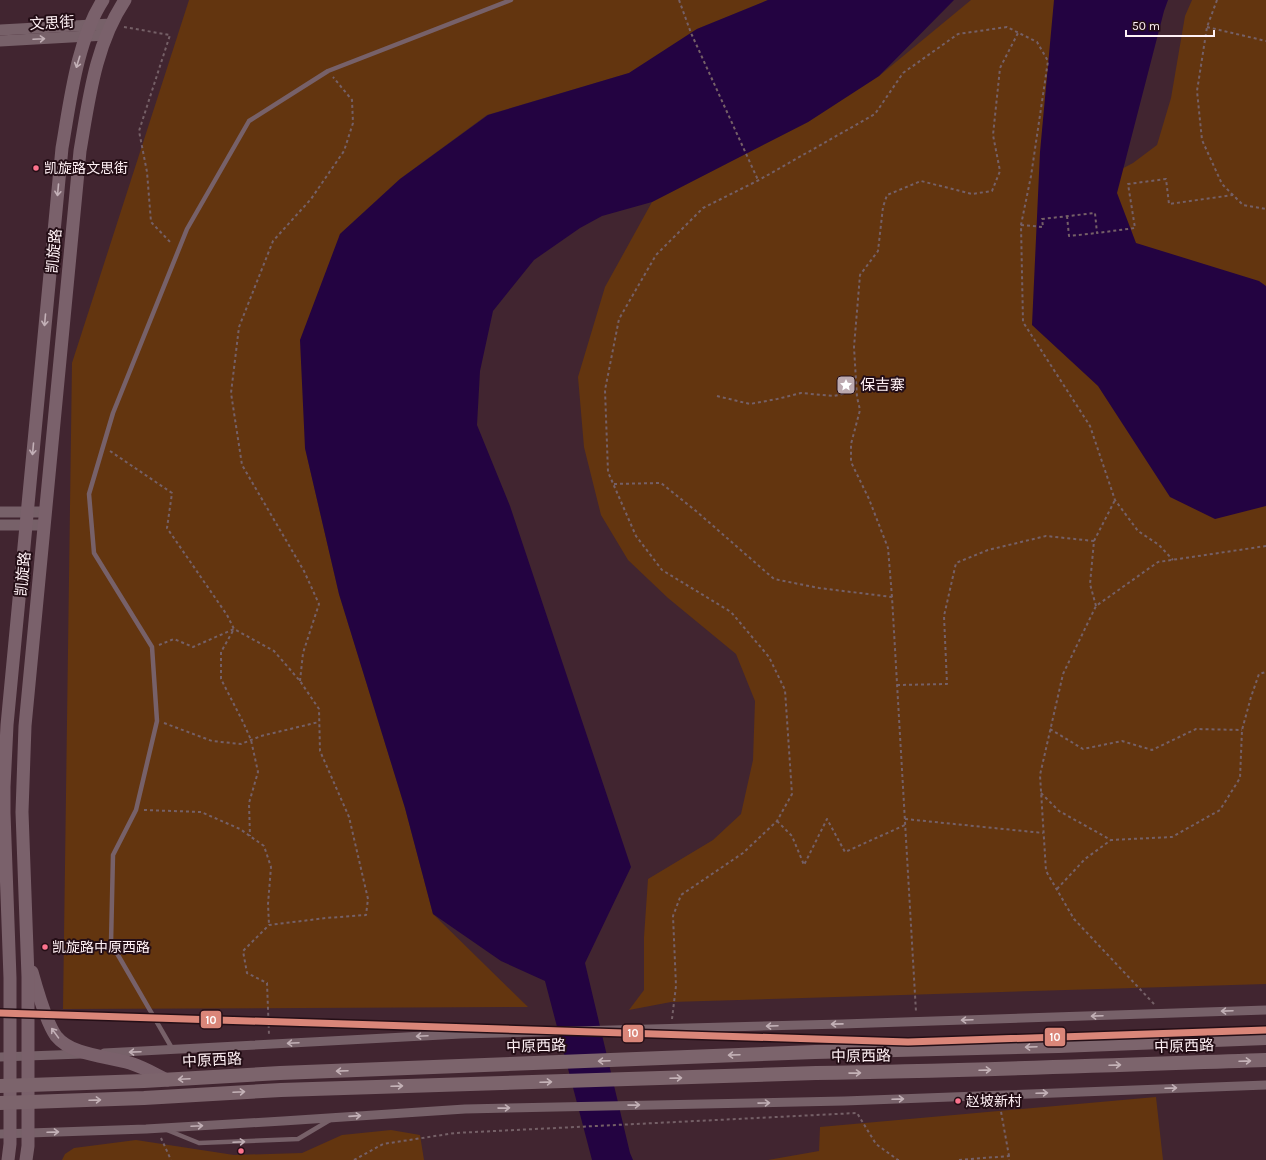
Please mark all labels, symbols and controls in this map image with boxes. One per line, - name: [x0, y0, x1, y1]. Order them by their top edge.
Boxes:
- scale bar: [1126, 12, 1214, 38]
- street label: 文思街: [29, 13, 75, 33]
- text: 50 m: [1132, 19, 1160, 33]
- one-way arrow: [32, 35, 45, 42]
- one-way arrow: [74, 55, 81, 68]
- place label: 凯旋路文思街: [44, 160, 128, 177]
- marker: 凯旋路文思街: [31, 163, 41, 173]
- one-way arrow: [54, 183, 62, 196]
- street label: 凯旋路: [43, 228, 65, 274]
- one-way arrow: [42, 313, 49, 326]
- place icon: 保吉寨: [835, 374, 857, 396]
- place label: 保吉寨: [860, 376, 905, 394]
- one-way arrow: [29, 442, 37, 455]
- street label: 凯旋路: [12, 551, 34, 597]
- place label: 凯旋路中原西路: [52, 939, 150, 956]
- marker: 凯旋路中原西路: [40, 942, 50, 952]
- one-way arrow: [1221, 1008, 1234, 1015]
- line badge: 10: [200, 1010, 222, 1029]
- one-way arrow: [1091, 1012, 1104, 1019]
- text: 10: [206, 1014, 216, 1027]
- one-way arrow: [961, 1016, 974, 1024]
- one-way arrow: [831, 1020, 844, 1028]
- one-way arrow: [766, 1022, 779, 1029]
- line badge: 10: [622, 1024, 644, 1043]
- text: 10: [628, 1027, 638, 1040]
- line badge: 10: [1044, 1027, 1066, 1047]
- one-way arrow: [51, 1028, 59, 1039]
- text: 10: [1050, 1031, 1060, 1044]
- one-way arrow: [416, 1032, 429, 1039]
- street label: 中原西路: [506, 1036, 566, 1056]
- street label: 中原西路: [1154, 1036, 1214, 1056]
- one-way arrow: [286, 1040, 299, 1047]
- one-way arrow: [1025, 1043, 1038, 1050]
- street label: 中原西路: [831, 1046, 891, 1066]
- one-way arrow: [129, 1048, 142, 1056]
- street label: 中原西路: [182, 1049, 242, 1071]
- one-way arrow: [728, 1052, 741, 1059]
- one-way arrow: [598, 1057, 611, 1064]
- one-way arrow: [1238, 1057, 1251, 1064]
- one-way arrow: [1108, 1062, 1121, 1069]
- one-way arrow: [978, 1066, 991, 1073]
- one-way arrow: [336, 1067, 349, 1075]
- one-way arrow: [848, 1069, 861, 1077]
- one-way arrow: [669, 1074, 682, 1081]
- one-way arrow: [178, 1075, 191, 1082]
- one-way arrow: [539, 1078, 552, 1085]
- one-way arrow: [390, 1083, 403, 1090]
- one-way arrow: [1164, 1085, 1177, 1092]
- one-way arrow: [232, 1089, 245, 1096]
- one-way arrow: [1035, 1090, 1048, 1097]
- place label: 赵坡新村: [965, 1093, 1022, 1110]
- one-way arrow: [891, 1095, 904, 1103]
- one-way arrow: [88, 1096, 101, 1103]
- marker: 赵坡新村: [953, 1096, 963, 1106]
- one-way arrow: [757, 1099, 770, 1106]
- one-way arrow: [627, 1101, 640, 1109]
- one-way arrow: [497, 1104, 510, 1112]
- one-way arrow: [348, 1112, 361, 1120]
- one-way arrow: [190, 1122, 203, 1129]
- one-way arrow: [46, 1128, 59, 1136]
- one-way arrow: [232, 1138, 245, 1145]
- unlabelled marker: [236, 1146, 246, 1156]

